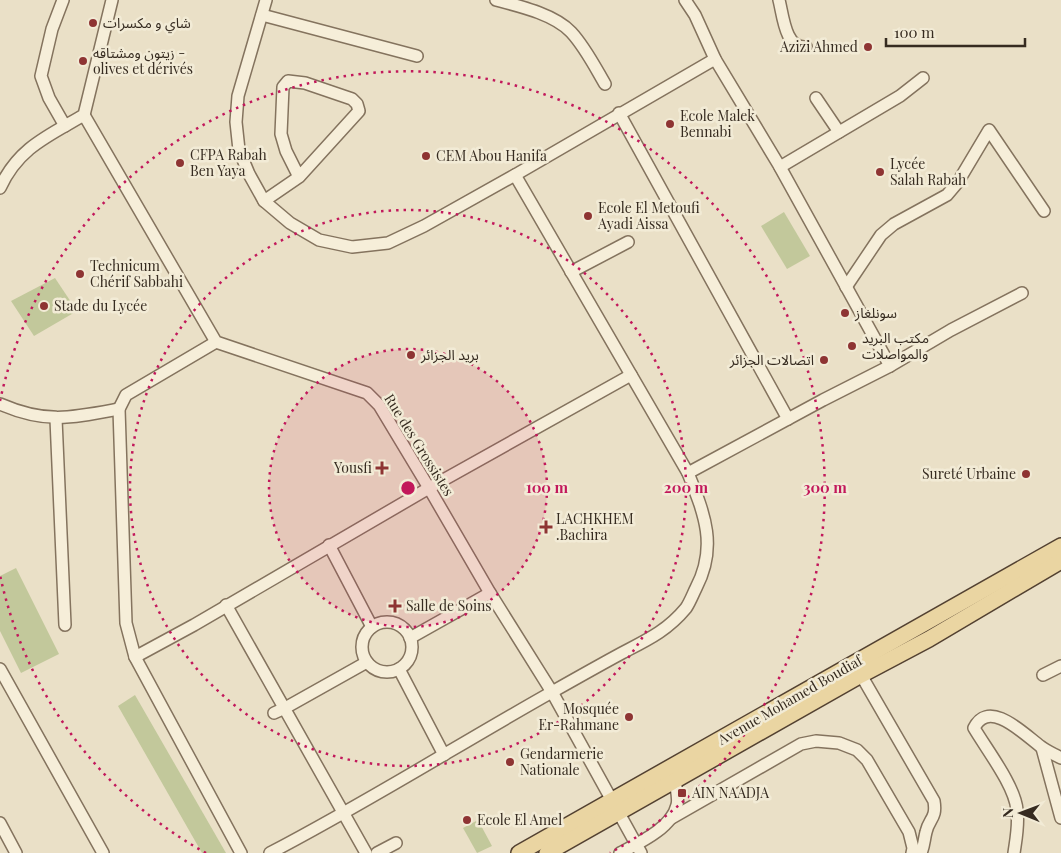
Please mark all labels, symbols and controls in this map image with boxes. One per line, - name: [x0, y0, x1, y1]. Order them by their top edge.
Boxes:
- place label: شاي و مكسرات: [103, 13, 191, 34]
- scale bar: [886, 15, 1025, 47]
- marker: شاي و مكسرات: [87, 17, 99, 29]
- text: 100 m: [894, 22, 935, 42]
- place label: Azizi Ahmed: [779, 37, 858, 56]
- marker: Azizi Ahmed: [862, 41, 874, 53]
- place label: زيتون ومشتاقه - olives et dérivés: [93, 43, 193, 78]
- marker: زيتون ومشتاقه - olives et dérivés: [77, 55, 89, 67]
- place label: Ecole Malek Bennabi: [680, 106, 755, 141]
- marker: Ecole Malek Bennabi: [664, 118, 676, 130]
- place label: CFPA Rabah Ben Yaya: [190, 145, 267, 180]
- place label: CEM Abou Hanifa: [436, 146, 547, 165]
- marker: CEM Abou Hanifa: [420, 150, 432, 162]
- place label: Lycée Salah Rabah: [890, 154, 967, 189]
- marker: CFPA Rabah Ben Yaya: [174, 157, 186, 169]
- marker: Lycée Salah Rabah: [874, 166, 886, 178]
- place label: Ecole El Metoufi Ayadi Aissa: [597, 198, 700, 233]
- marker: Ecole El Metoufi Ayadi Aissa: [582, 210, 594, 222]
- place label: Technicum Chérif Sabbahi: [90, 256, 183, 291]
- marker: Technicum Chérif Sabbahi: [74, 268, 86, 280]
- place label: Stade du Lycée: [54, 296, 147, 315]
- marker: Stade du Lycée: [38, 300, 50, 312]
- place label: سونلغاز: [854, 303, 897, 322]
- marker: سونلغاز: [839, 307, 851, 319]
- place label: مكتب البريد والمواصلات: [862, 328, 929, 363]
- marker: مكتب البريد والمواصلات: [846, 340, 858, 352]
- place label: بريد الجزائر: [420, 345, 479, 364]
- marker: بريد الجزائر: [405, 349, 417, 361]
- place label: اتصالات الجزائر: [729, 350, 814, 369]
- marker: اتصالات الجزائر: [818, 354, 830, 366]
- street label: Rue des Grossistes: [380, 390, 459, 500]
- place label: Yousfi: [333, 458, 372, 477]
- marker: Yousfi: [376, 462, 388, 474]
- place label: Sureté Urbaine: [922, 464, 1016, 483]
- marker: Sureté Urbaine: [1020, 468, 1032, 480]
- text: 100 m: [526, 477, 569, 497]
- text: 200 m: [664, 477, 709, 497]
- text: 300 m: [803, 477, 847, 497]
- centre of rings: [399, 479, 417, 497]
- place label: LACHKHEM .Bachira: [556, 509, 634, 544]
- marker: LACHKHEM .Bachira: [540, 521, 552, 533]
- place label: Salle de Soins: [406, 596, 492, 615]
- marker: Salle de Soins: [388, 599, 402, 613]
- street label: Avenue Mohamed Boudiaf: [713, 650, 867, 749]
- place label: Mosquée Er-Rahmane: [539, 699, 619, 734]
- marker: Mosquée Er-Rahmane: [623, 711, 635, 723]
- place label: Gendarmerie Nationale: [520, 744, 604, 779]
- marker: Gendarmerie Nationale: [504, 756, 516, 768]
- place label: AIN NAADJA: [691, 783, 769, 802]
- marker: AIN NAADJA: [676, 787, 688, 799]
- north arrow: [996, 788, 1046, 838]
- text: N: [998, 808, 1017, 818]
- place label: Ecole El Amel: [477, 810, 562, 829]
- marker: Ecole El Amel: [461, 814, 473, 826]

